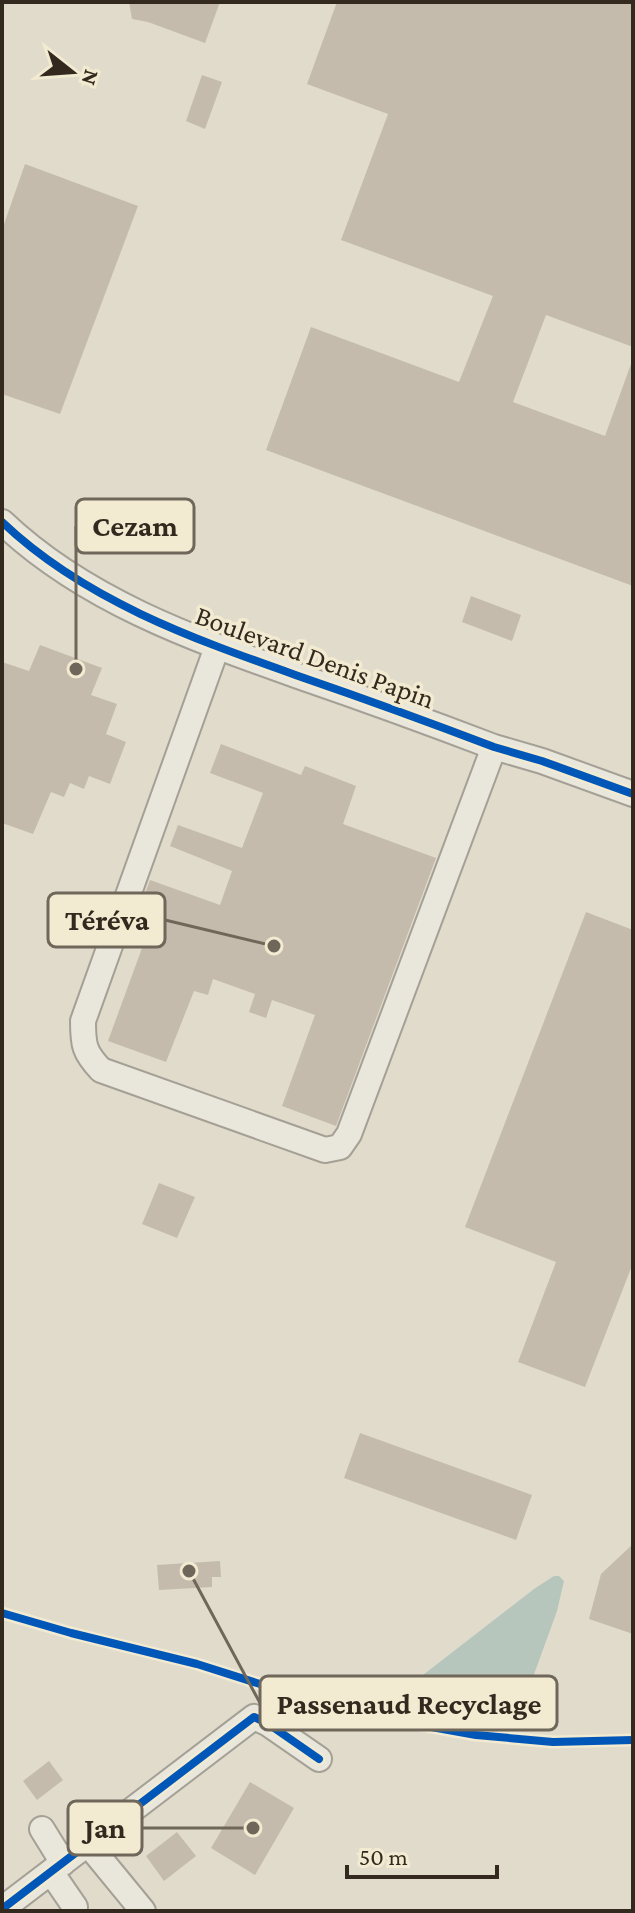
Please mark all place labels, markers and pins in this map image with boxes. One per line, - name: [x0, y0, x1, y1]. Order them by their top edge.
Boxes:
- callout: Cezam: [76, 499, 194, 553]
- callout: Téréva: [48, 893, 165, 947]
- callout: Passenaud Recyclage: [260, 1676, 557, 1730]
- callout: Jan: [68, 1801, 142, 1855]

